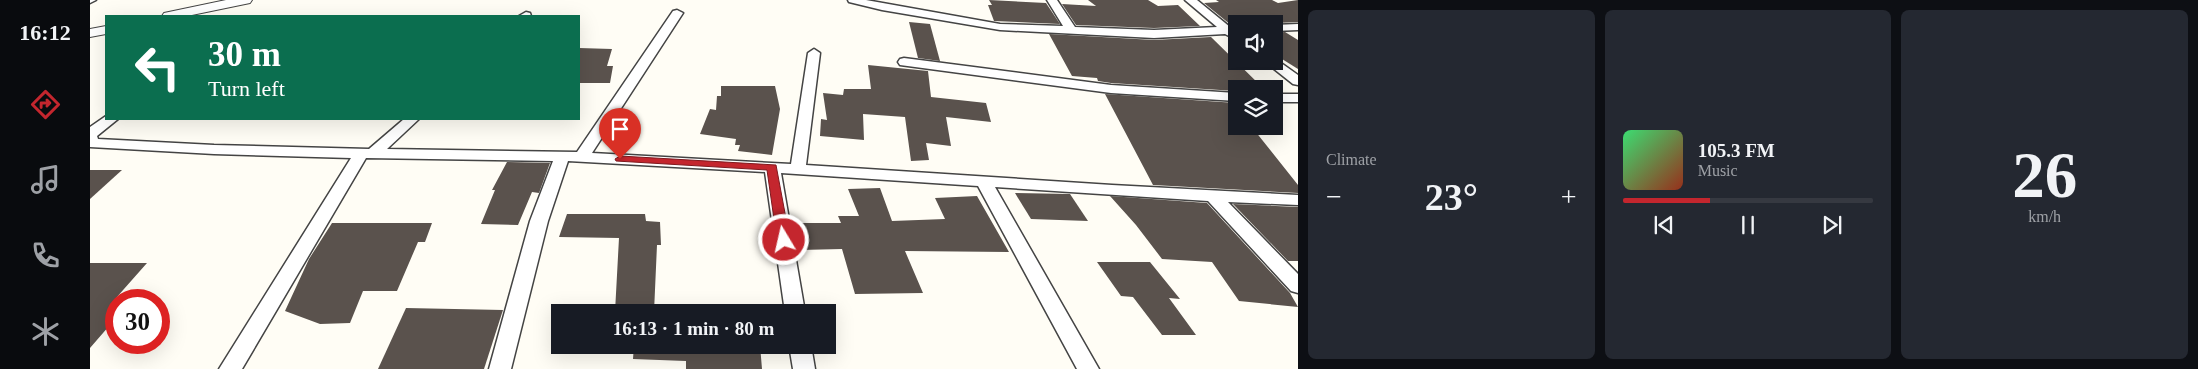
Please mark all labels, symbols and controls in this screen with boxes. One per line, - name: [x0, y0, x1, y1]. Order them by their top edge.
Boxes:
- map controls: [1228, 15, 1283, 135]
- button: sound: [1228, 15, 1283, 70]
- text: 16:12: [19, 20, 71, 45]
- icon: left: [125, 35, 190, 100]
- text: 30 m: [208, 35, 281, 74]
- text: Turn left: [208, 76, 285, 101]
- button: layers: [1228, 80, 1283, 135]
- icon: directions: [28, 87, 63, 122]
- pin: [599, 108, 641, 159]
- icon: arrive: [606, 115, 634, 143]
- text: 26: [2012, 139, 2077, 211]
- text: 105.3 FM: [1698, 140, 1775, 161]
- text: Climate: [1326, 151, 1377, 168]
- icon: music: [28, 162, 63, 197]
- text: Music: [1698, 162, 1738, 179]
- text: 23°: [1425, 176, 1478, 218]
- text: −: [1326, 181, 1342, 212]
- text: +: [1561, 181, 1577, 212]
- text: km/h: [2028, 208, 2061, 225]
- icon: previous: [1650, 211, 1678, 239]
- icon: pause: [1734, 211, 1762, 239]
- icon: next: [1818, 211, 1846, 239]
- position arrow: [757, 213, 809, 265]
- icon: phone: [28, 238, 63, 273]
- speed limit sign: 30: [105, 289, 170, 354]
- icon: climate: [28, 314, 63, 349]
- text: 16:13 · 1 min · 80 m: [613, 318, 774, 339]

